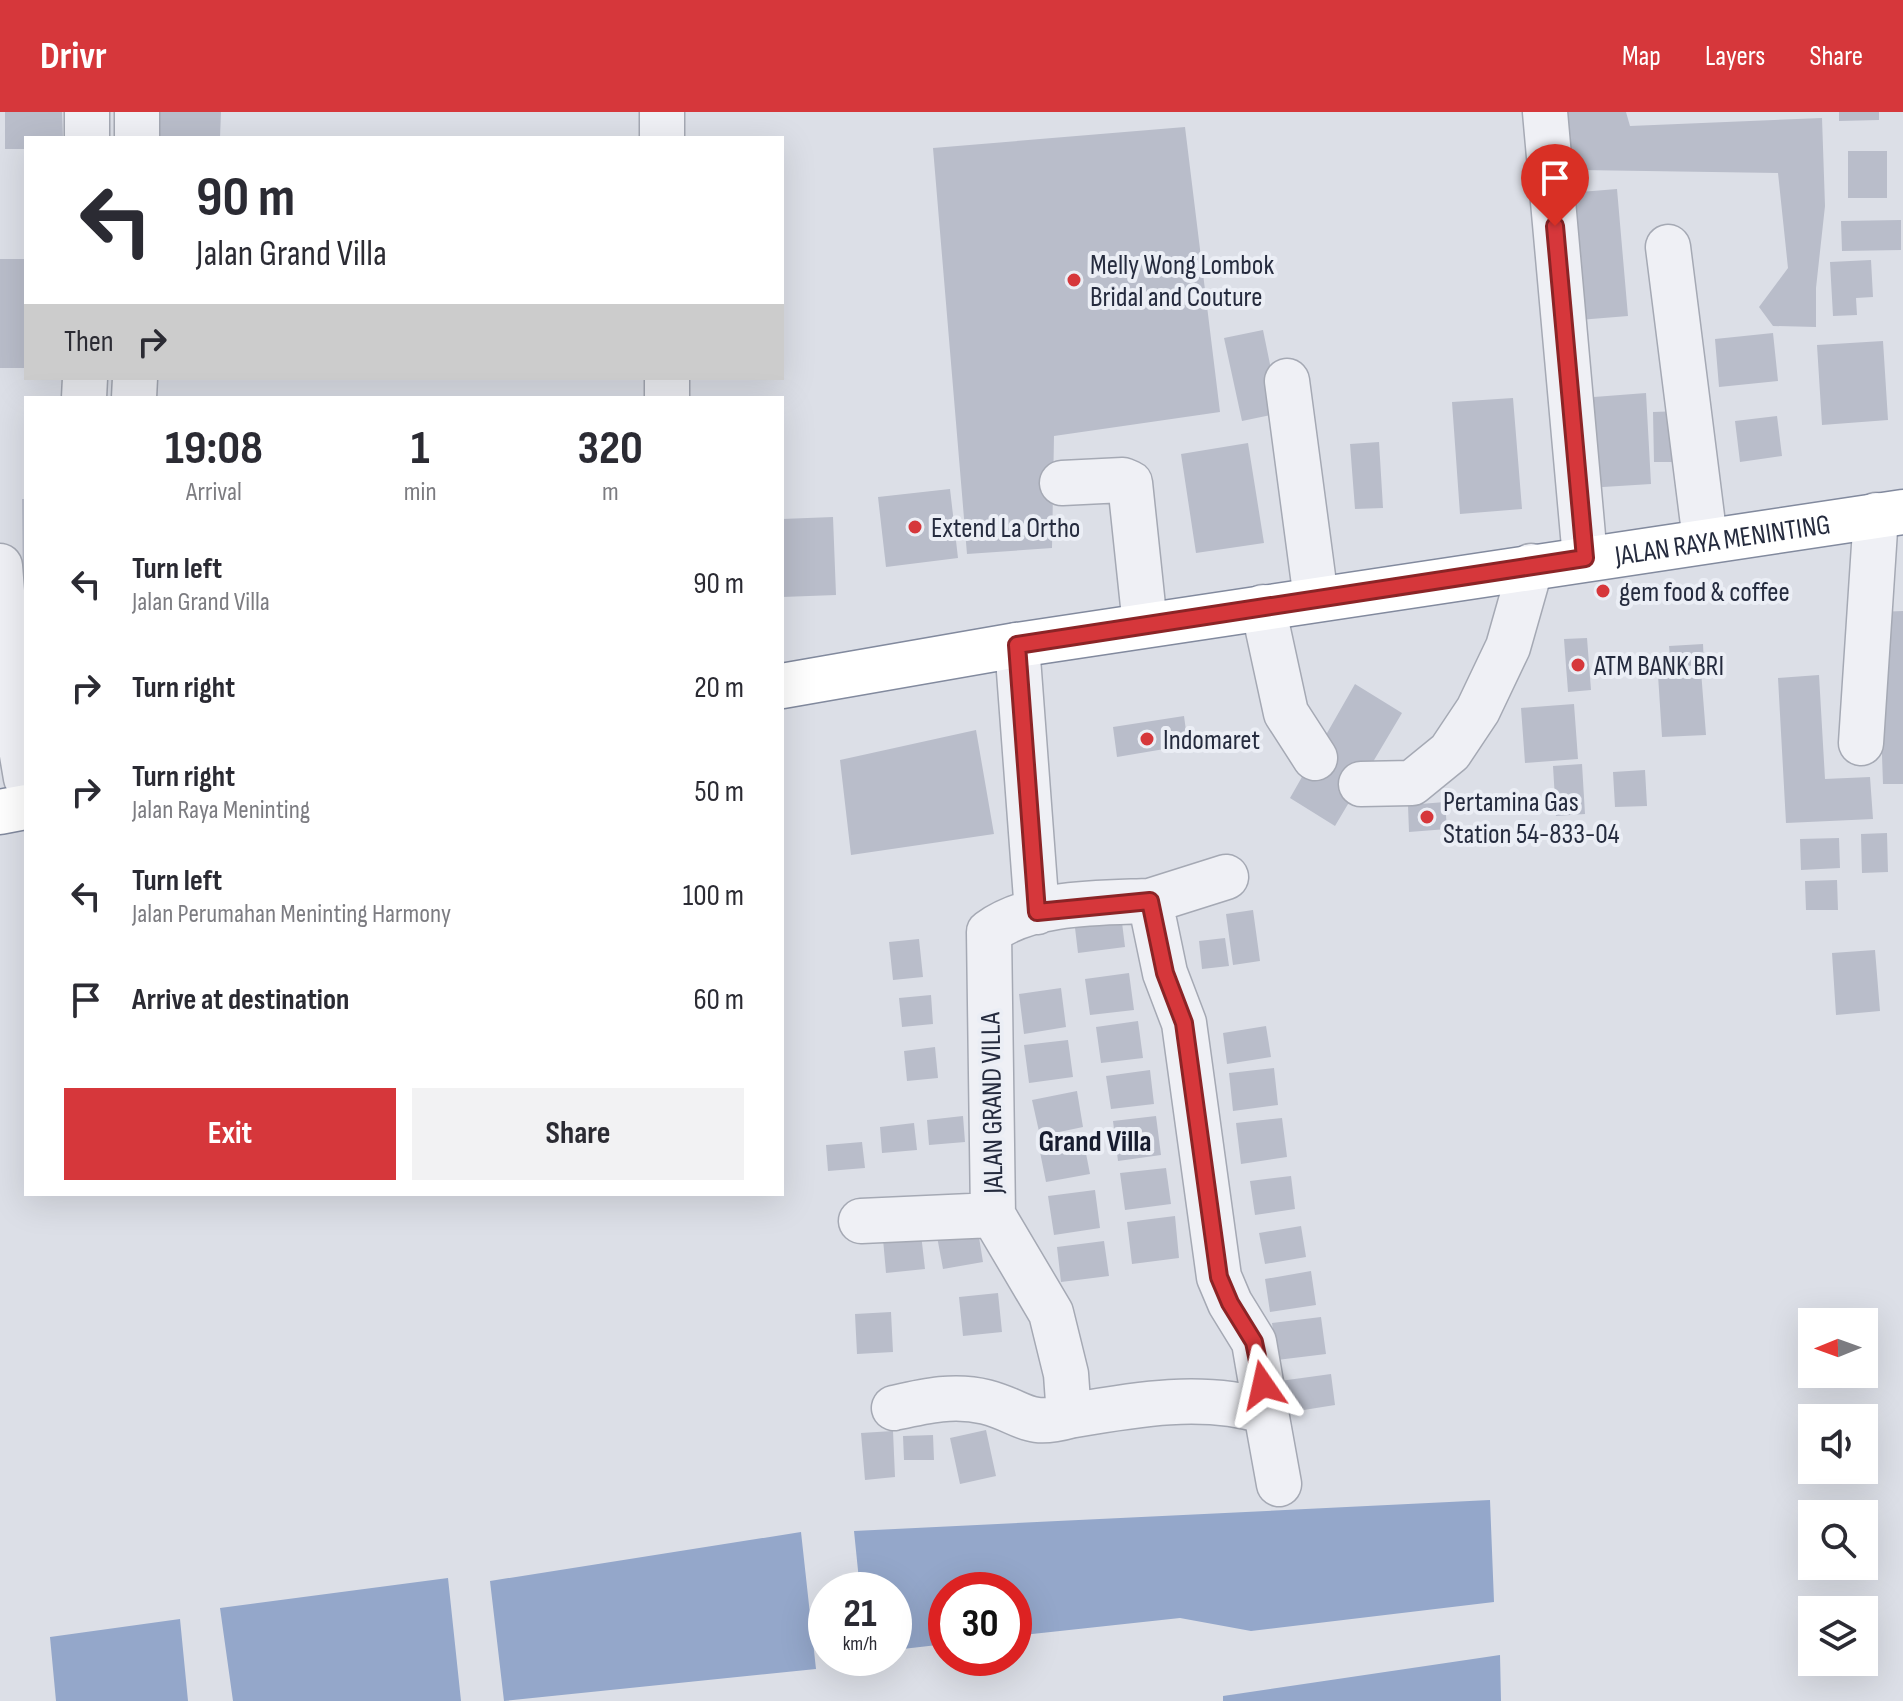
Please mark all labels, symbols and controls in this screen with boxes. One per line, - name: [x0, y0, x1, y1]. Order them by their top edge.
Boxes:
- text: Drivr: [40, 34, 107, 79]
- text: Map: [1622, 40, 1661, 73]
- text: Layers: [1705, 40, 1765, 73]
- text: Share: [1809, 40, 1863, 73]
- pin: [1521, 144, 1589, 226]
- icon: arrive: [1533, 156, 1577, 200]
- text: 90 m: [196, 165, 295, 232]
- icon: left: [64, 168, 168, 272]
- text: Jalan Grand Villa: [196, 233, 387, 276]
- place label: Melly Wong Lombok Bridal and Couture: [1090, 249, 1274, 314]
- marker: Melly Wong Lombok Bridal and Couture: [1065, 271, 1083, 289]
- icon: right: [130, 320, 174, 364]
- text: Then: [64, 324, 114, 360]
- text: 19:08: [165, 420, 263, 477]
- text: 1: [411, 420, 430, 477]
- text: 320: [578, 420, 643, 477]
- text: Arrival: [186, 477, 242, 508]
- text: min: [404, 477, 437, 508]
- text: m: [602, 477, 619, 508]
- street label: JALAN RAYA MENINTING: [1612, 508, 1833, 573]
- place label: Extend La Ortho: [931, 512, 1081, 545]
- marker: Extend La Ortho: [906, 518, 924, 536]
- text: Turn left: [132, 551, 222, 587]
- icon: left: [64, 562, 108, 606]
- text: 90 m: [693, 566, 744, 602]
- place label: gem food & coffee: [1619, 576, 1790, 609]
- marker: gem food & coffee: [1594, 582, 1612, 600]
- text: Jalan Grand Villa: [132, 587, 270, 618]
- place label: ATM BANK BRI: [1593, 650, 1724, 683]
- marker: ATM BANK BRI: [1569, 656, 1587, 674]
- icon: right: [64, 666, 108, 710]
- text: Turn right: [132, 670, 235, 706]
- text: 20 m: [694, 670, 744, 706]
- place label: Indomaret: [1163, 724, 1260, 757]
- marker: Indomaret: [1138, 730, 1156, 748]
- text: Turn right: [132, 759, 235, 795]
- icon: right: [64, 770, 108, 814]
- text: 50 m: [695, 774, 744, 810]
- place label: Pertamina Gas Station 54-833-04: [1443, 786, 1620, 851]
- text: Jalan Raya Meninting: [132, 795, 310, 826]
- marker: Pertamina Gas Station 54-833-04: [1418, 808, 1436, 826]
- text: Turn left: [132, 863, 222, 899]
- icon: left: [64, 874, 108, 918]
- text: 100 m: [683, 878, 744, 914]
- text: Jalan Perumahan Meninting Harmony: [132, 899, 451, 930]
- icon: arrive: [64, 978, 108, 1022]
- text: Arrive at destination: [132, 982, 349, 1018]
- text: 60 m: [693, 982, 744, 1018]
- street label: JALAN GRAND VILLA: [974, 1011, 1011, 1195]
- button: Exit: [64, 1088, 396, 1180]
- button: Share: [412, 1088, 744, 1180]
- district label: Grand Villa: [1038, 1124, 1152, 1160]
- north arrow: [1798, 1308, 1878, 1388]
- map controls: [1798, 1308, 1878, 1676]
- position arrow: [1221, 1343, 1305, 1427]
- button: sound: [1798, 1404, 1878, 1484]
- button: search: [1798, 1500, 1878, 1580]
- speed limit sign: 30: [928, 1572, 1032, 1676]
- text: 21: [843, 1590, 877, 1638]
- button: layers: [1798, 1596, 1878, 1676]
- text: km/h: [843, 1632, 877, 1656]

